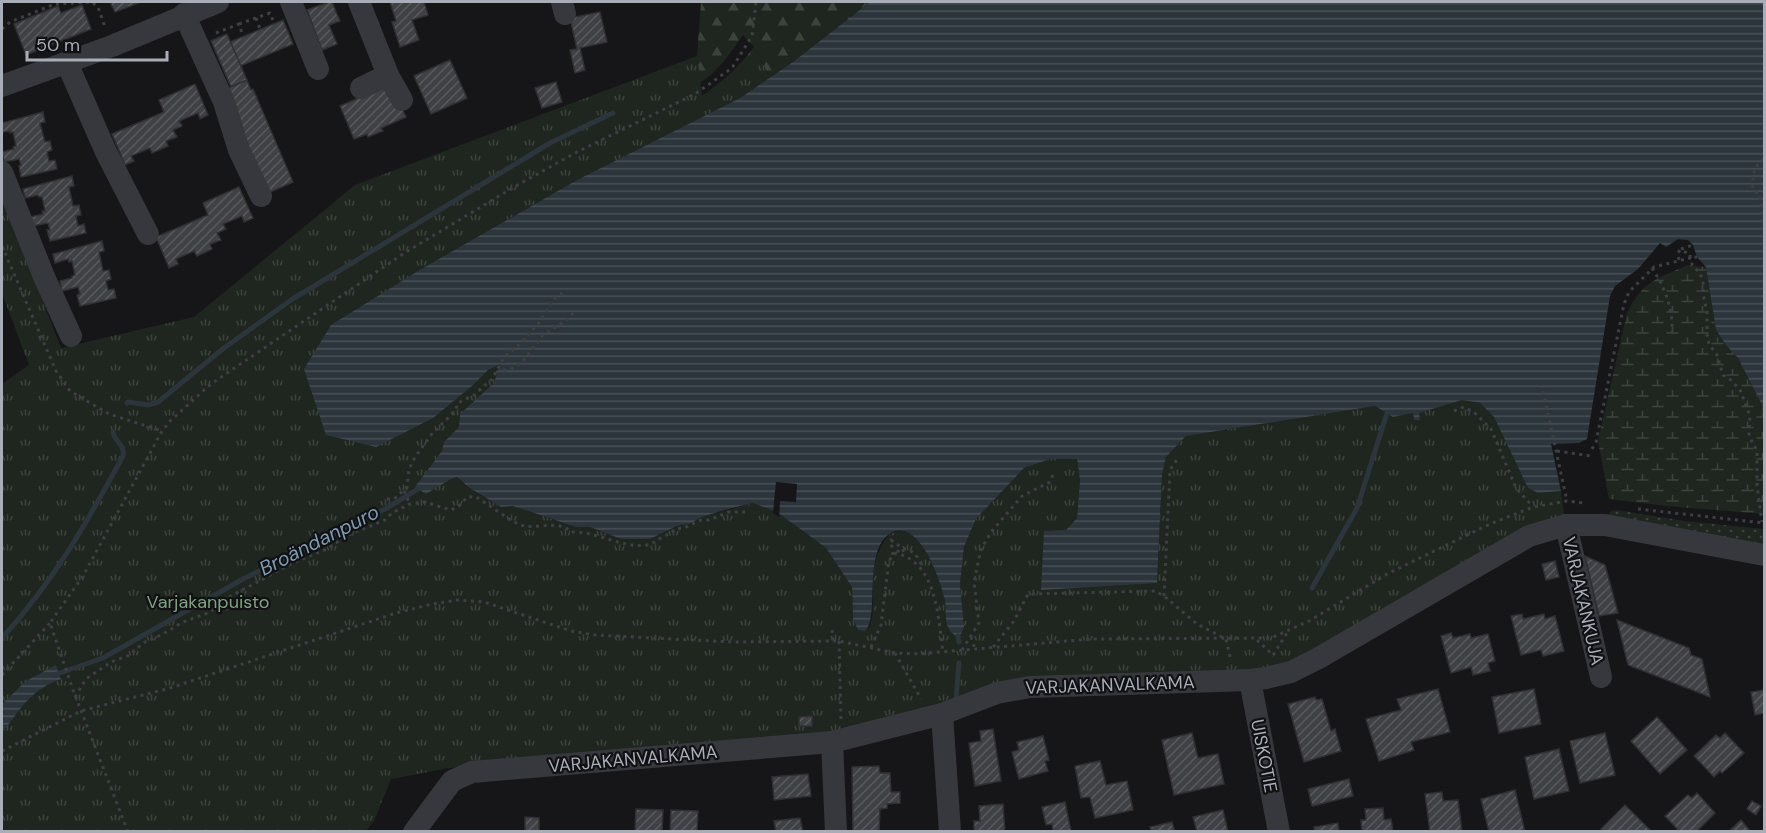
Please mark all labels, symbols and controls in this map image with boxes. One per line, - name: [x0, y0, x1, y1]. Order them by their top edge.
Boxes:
- scale bar: [27, 24, 166, 62]
- text: 50 m: [36, 33, 80, 57]
- water label: Broändanpuro: [255, 499, 383, 581]
- street label: VARJAKANKUJA: [1557, 534, 1609, 668]
- park label: Varjakanpuisto: [147, 590, 269, 614]
- street label: VARJAKANVALKAMA: [1025, 670, 1195, 700]
- street label: UISKOTIE: [1245, 717, 1283, 795]
- street label: VARJAKANVALKAMA: [547, 740, 719, 778]

